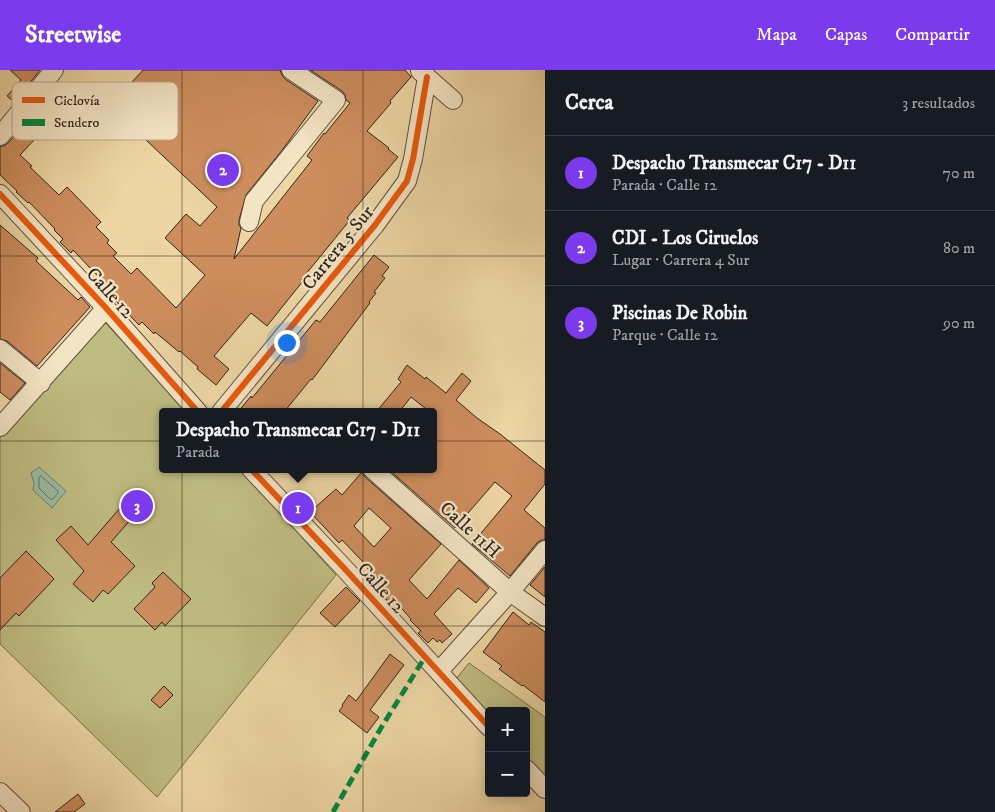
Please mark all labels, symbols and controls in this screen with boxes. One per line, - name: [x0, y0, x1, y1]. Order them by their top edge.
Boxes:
- text: Streetwise: [25, 20, 121, 50]
- text: Mapa: [756, 24, 797, 46]
- text: Capas: [825, 24, 867, 46]
- text: Compartir: [895, 24, 970, 46]
- legend: [12, 82, 178, 140]
- text: Cerca: [565, 90, 613, 116]
- text: Ciclovía: [54, 92, 100, 110]
- text: 3 resultados: [902, 93, 975, 113]
- text: Sendero: [54, 114, 99, 132]
- pin: 2: [207, 151, 239, 189]
- text: Despacho Transmecar C17 - D11: [612, 152, 856, 175]
- text: 1: [578, 163, 584, 183]
- text: 70 m: [943, 163, 975, 183]
- text: Parada · Calle 12: [612, 175, 717, 195]
- street label: Carrera 5 Sur: [297, 201, 379, 295]
- text: CDI - Los Ciruelos: [612, 227, 758, 250]
- text: 2: [577, 238, 585, 258]
- text: 80 m: [943, 238, 975, 258]
- text: Lugar · Carrera 4 Sur: [612, 250, 749, 270]
- street label: Calle 12: [81, 263, 139, 324]
- text: Piscinas De Robin: [612, 302, 747, 325]
- text: 3: [578, 313, 584, 333]
- text: 90 m: [943, 313, 975, 333]
- text: Parque · Calle 12: [612, 325, 718, 345]
- your location: [274, 330, 300, 356]
- popup: [159, 408, 437, 473]
- text: Despacho Transmecar C17 - D11: [176, 419, 420, 442]
- text: Parada: [176, 442, 219, 462]
- pin: 3: [121, 487, 153, 525]
- pin: 1: [282, 489, 314, 527]
- street label: Calle 11H: [435, 497, 505, 563]
- street label: Calle 12: [352, 558, 410, 619]
- map controls: [485, 707, 530, 797]
- button: +: [485, 707, 530, 752]
- button: −: [485, 752, 530, 797]

